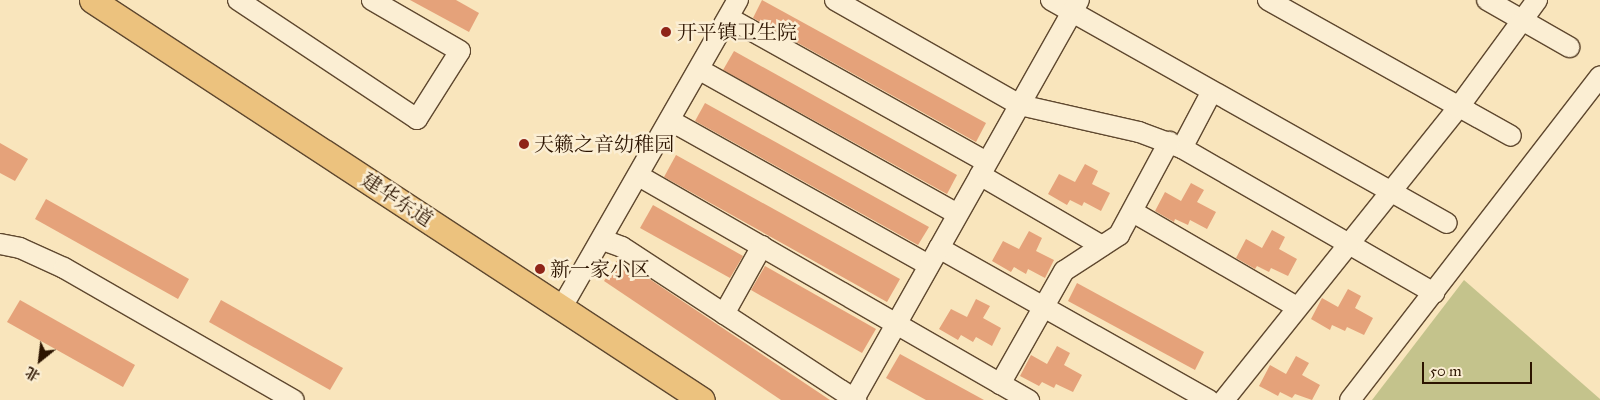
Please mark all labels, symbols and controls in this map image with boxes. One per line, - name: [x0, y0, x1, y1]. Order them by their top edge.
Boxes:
- place label: 开平镇卫生院: [677, 20, 797, 44]
- marker: 开平镇卫生院: [659, 25, 673, 39]
- place label: 天籁之音幼稚园: [534, 132, 674, 156]
- marker: 天籁之音幼稚园: [518, 138, 530, 150]
- street label: 建华东道: [357, 168, 437, 232]
- place label: 新一家小区: [550, 257, 650, 281]
- marker: 新一家小区: [534, 263, 546, 275]
- north arrow: [15, 335, 65, 385]
- scale bar: [1425, 352, 1535, 384]
- text: 50 m: [1430, 362, 1462, 380]
- text: 北: [22, 363, 43, 384]

